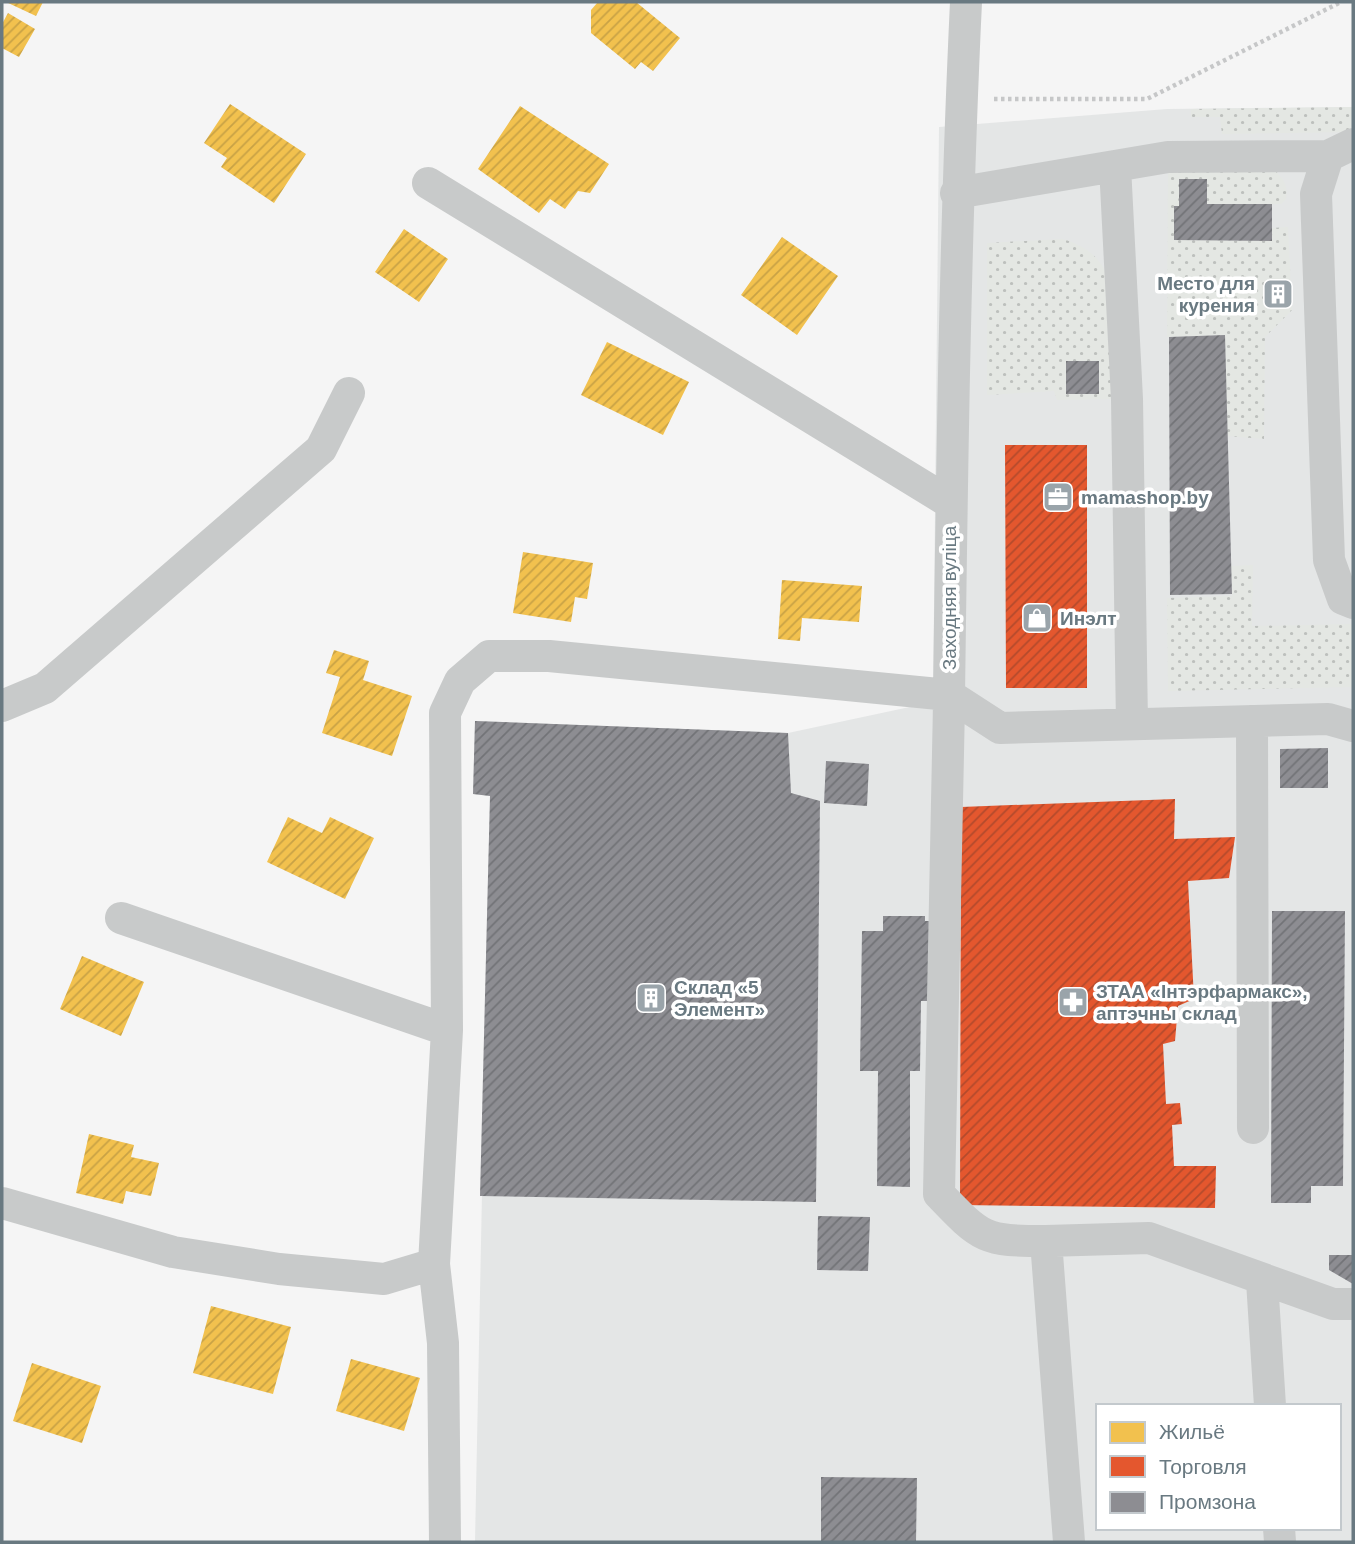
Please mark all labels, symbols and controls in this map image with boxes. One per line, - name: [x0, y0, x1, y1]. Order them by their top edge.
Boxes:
- place label: Место для курения: [1157, 273, 1255, 316]
- building icon: Место для курения: [1261, 277, 1295, 311]
- office icon: mamashop.by: [1041, 480, 1075, 514]
- place label: mamashop.by: [1081, 487, 1209, 508]
- street label: Заходняя вуліца: [939, 525, 960, 670]
- shop icon: Инэлт: [1020, 601, 1054, 635]
- place label: Инэлт: [1060, 608, 1117, 629]
- place label: Склад «5 Элемент»: [674, 977, 765, 1020]
- building icon: Склад «5 Элемент»: [634, 981, 668, 1015]
- place label: ЗТАА «Інтэрфармакс», аптэчны склад: [1096, 981, 1308, 1024]
- pharmacy icon: ЗТАА «Інтэрфармакс», аптэчны склад: [1056, 985, 1090, 1019]
- legend: [1096, 1404, 1341, 1530]
- text: Жильё: [1159, 1420, 1225, 1443]
- text: Торговля: [1159, 1455, 1247, 1478]
- text: Промзона: [1159, 1490, 1256, 1513]

